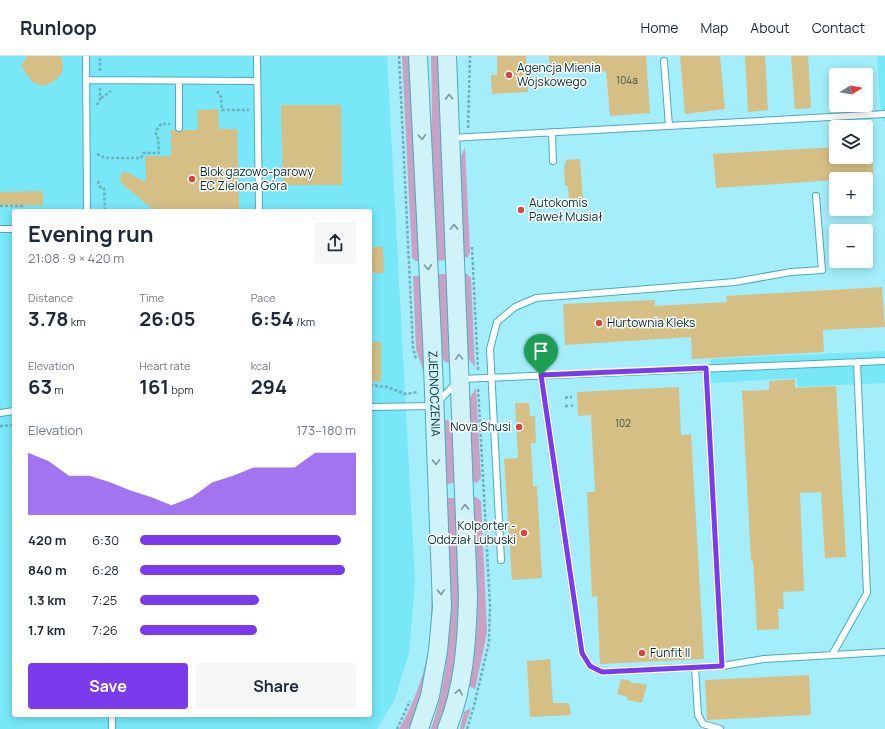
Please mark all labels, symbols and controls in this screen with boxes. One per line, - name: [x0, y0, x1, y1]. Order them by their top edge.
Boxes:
- text: Runloop: [20, 15, 97, 41]
- text: Home: [641, 18, 678, 37]
- text: Map: [700, 18, 728, 37]
- text: About: [750, 18, 790, 37]
- text: Contact: [812, 18, 865, 37]
- place label: Agencja Mienia Wojskowego: [517, 59, 601, 90]
- north arrow: [829, 68, 873, 112]
- map controls: [829, 68, 873, 268]
- marker: Agencja Mienia Wojskowego: [504, 70, 514, 80]
- house number: 104a: [616, 73, 638, 87]
- one-way arrow: [444, 94, 453, 100]
- button: layers: [829, 120, 873, 164]
- one-way arrow: [418, 134, 426, 140]
- place label: Blok gazowo-parowy EC Zielona Góra: [200, 163, 314, 194]
- button: +: [829, 172, 873, 216]
- marker: Blok gazowo-parowy EC Zielona Góra: [187, 174, 197, 184]
- place label: Autokomis Paweł Musiał: [529, 194, 603, 225]
- marker: Autokomis Paweł Musiał: [516, 205, 526, 215]
- text: Evening run: [28, 219, 153, 249]
- button: share: [314, 222, 356, 264]
- one-way arrow: [450, 224, 458, 230]
- button: −: [829, 224, 873, 268]
- text: 21:08 · 9 × 420 m: [28, 249, 124, 267]
- one-way arrow: [424, 264, 433, 270]
- text: Distance: [28, 290, 73, 305]
- text: Time: [139, 290, 164, 305]
- text: Pace: [251, 290, 276, 305]
- text: 3.78: [28, 305, 69, 332]
- text: 26:05: [139, 305, 195, 332]
- text: 6:54: [251, 305, 294, 332]
- text: km: [69, 314, 86, 329]
- text: /km: [294, 314, 315, 329]
- place label: Hurtownia Kleks: [607, 314, 695, 331]
- marker: Hurtownia Kleks: [594, 318, 604, 328]
- pin: [524, 334, 558, 375]
- icon: arrive: [530, 340, 552, 362]
- street label: ZJEDNOCZENIA: [424, 350, 445, 437]
- one-way arrow: [455, 354, 463, 360]
- text: Elevation: [28, 358, 74, 373]
- text: Heart rate: [139, 358, 190, 373]
- text: kcal: [251, 358, 271, 373]
- text: 63: [28, 373, 52, 400]
- text: 161: [139, 373, 169, 400]
- text: 294: [251, 373, 287, 400]
- text: m: [52, 382, 64, 397]
- text: bpm: [169, 382, 194, 397]
- house number: 102: [615, 416, 631, 430]
- place label: Nova Shusi: [450, 418, 511, 435]
- text: Elevation: [28, 421, 83, 439]
- text: 173–180 m: [296, 421, 356, 439]
- marker: Nova Shusi: [514, 422, 524, 432]
- one-way arrow: [432, 459, 441, 465]
- one-way arrow: [461, 504, 469, 510]
- place label: Kolporter - Oddział Lubuski: [428, 517, 516, 548]
- marker: Kolporter - Oddział Lubuski: [519, 528, 529, 538]
- text: 420 m: [28, 531, 67, 549]
- text: 6:30: [92, 531, 119, 549]
- text: 840 m: [28, 561, 67, 579]
- text: 6:28: [92, 561, 119, 579]
- one-way arrow: [437, 589, 446, 595]
- text: 1.3 km: [28, 591, 66, 609]
- text: 7:25: [92, 591, 117, 609]
- text: 1.7 km: [28, 621, 65, 639]
- text: 7:26: [92, 621, 118, 639]
- place label: Funfit II: [650, 644, 690, 661]
- marker: Funfit II: [637, 648, 647, 658]
- button: Save: [28, 663, 188, 709]
- button: Share: [196, 663, 356, 709]
- one-way arrow: [454, 689, 462, 695]

